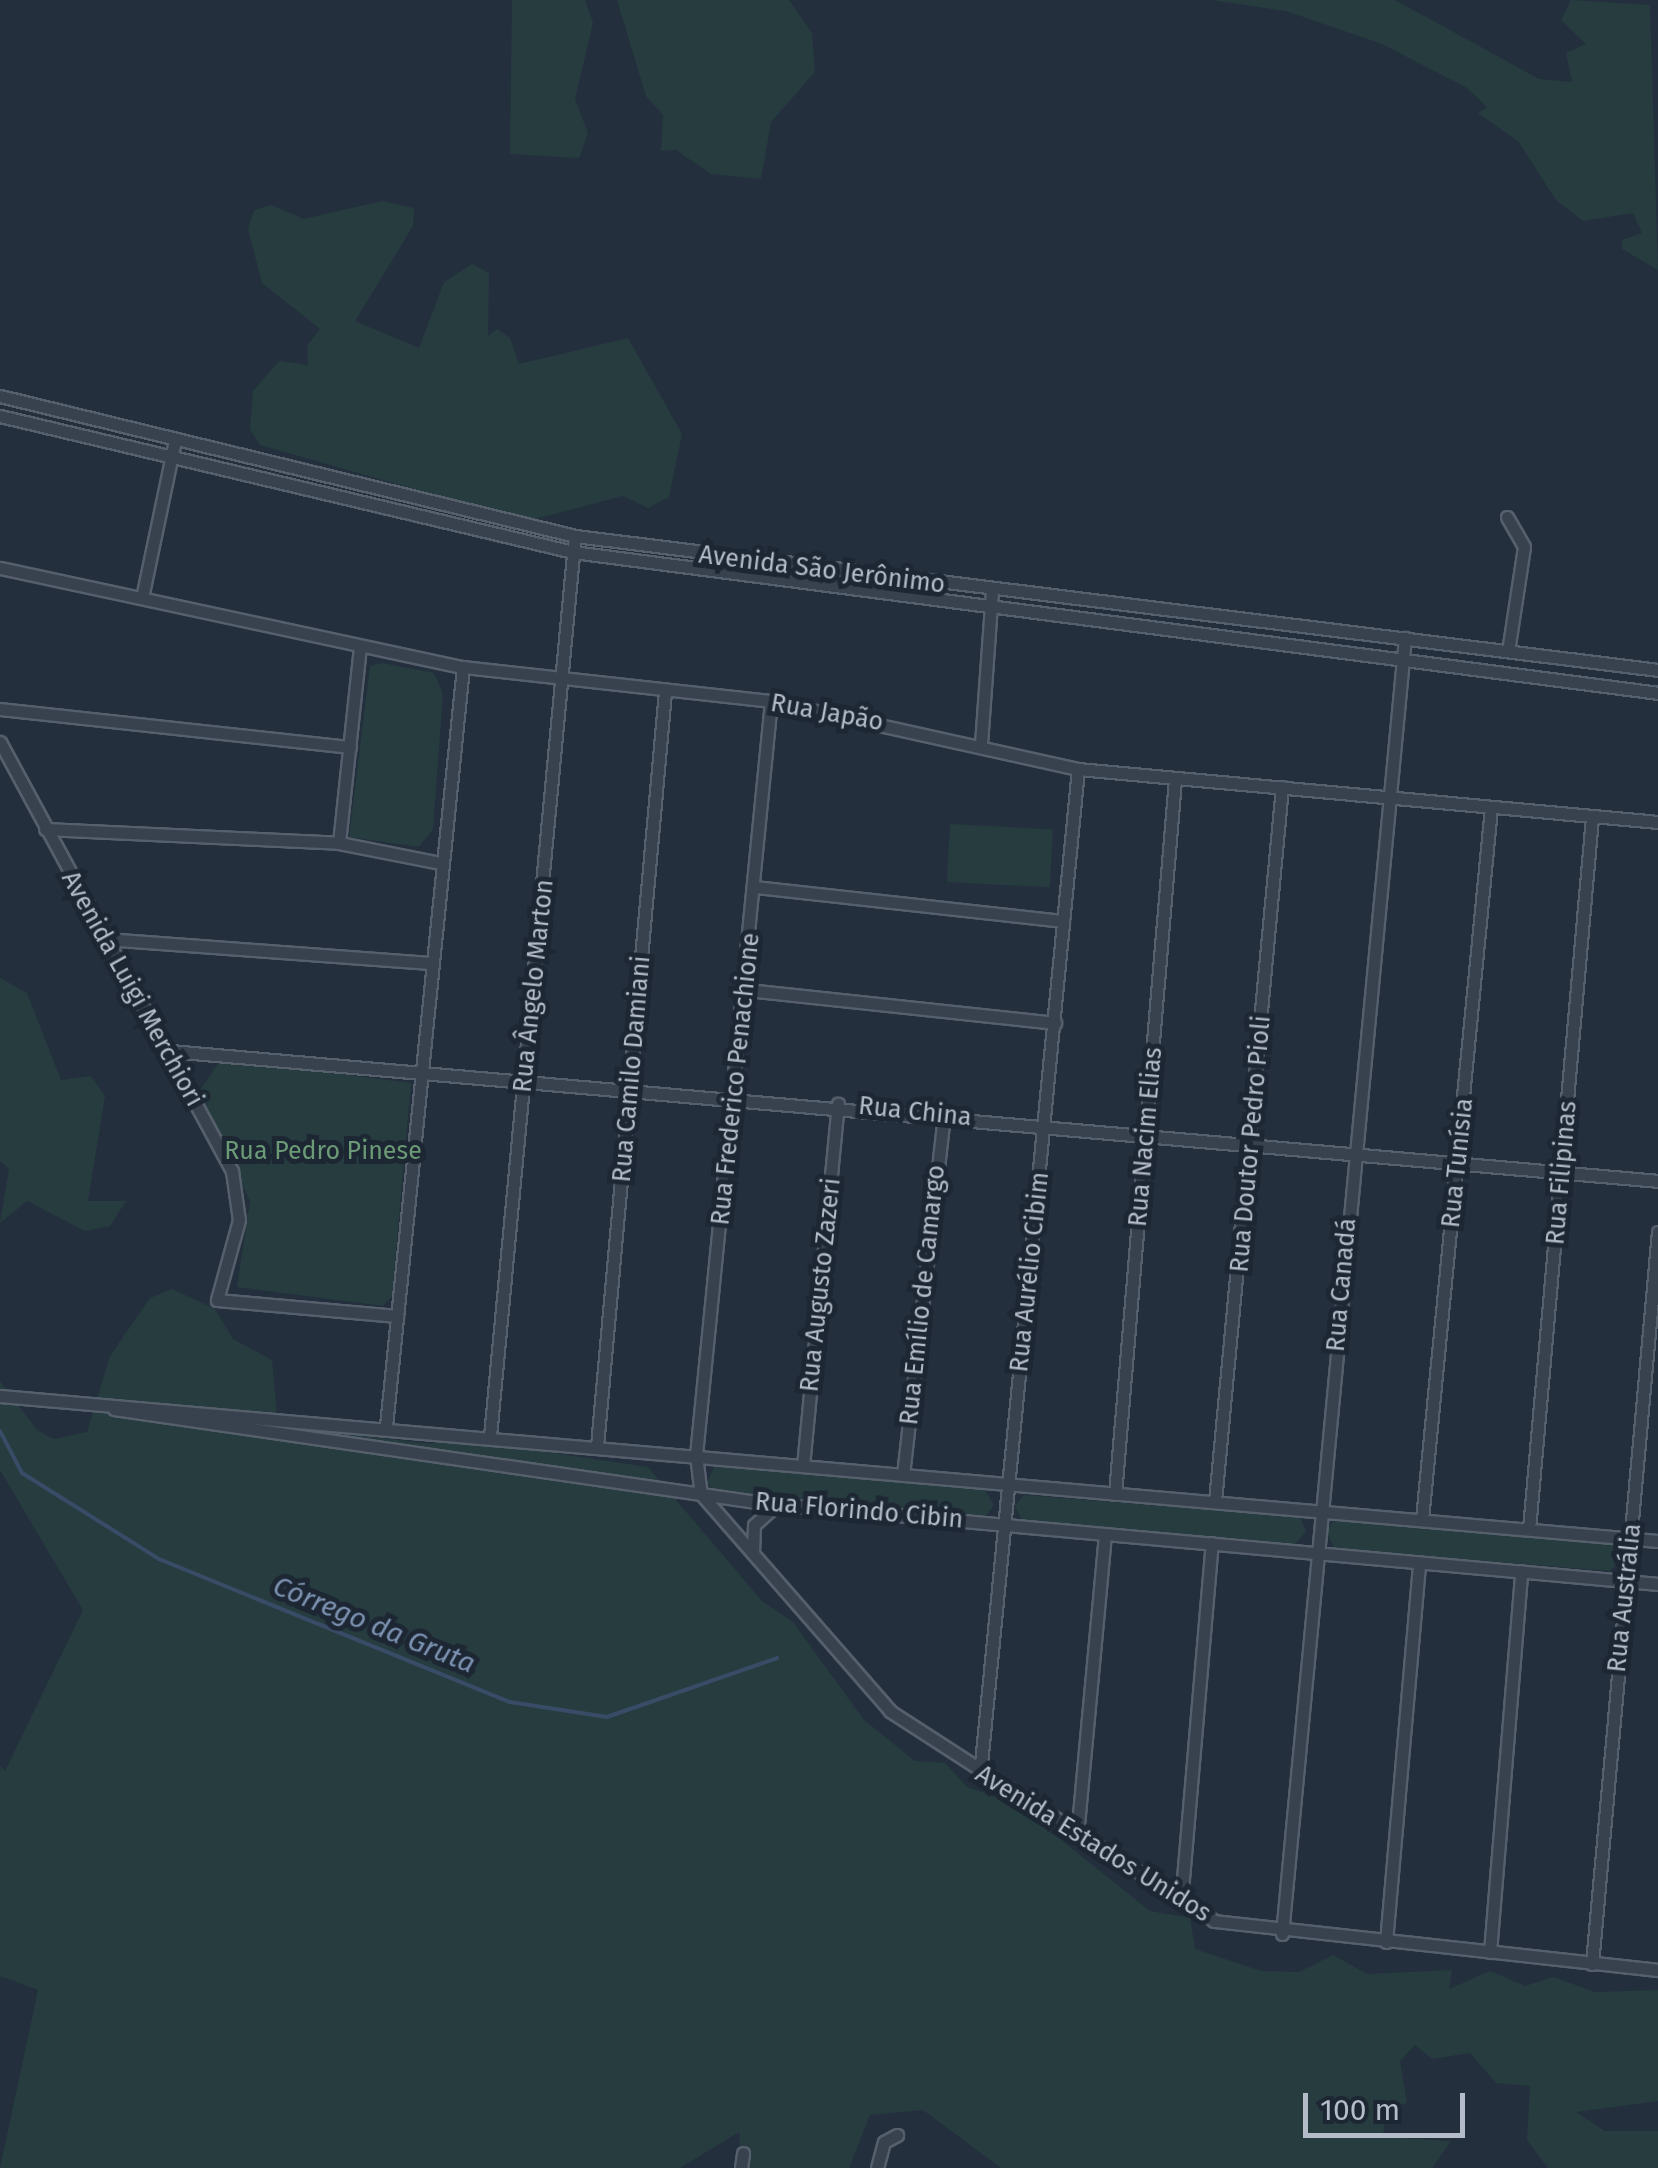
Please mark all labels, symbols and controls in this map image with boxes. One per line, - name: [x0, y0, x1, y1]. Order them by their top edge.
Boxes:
- street label: Avenida São Jerônimo: [697, 540, 947, 600]
- street label: Rua Japão: [768, 688, 886, 738]
- street label: Avenida Luigi Merchiori: [55, 866, 209, 1112]
- street label: Rua Ângelo Marton: [508, 878, 560, 1094]
- street label: Rua Frederico Penachione: [706, 931, 766, 1227]
- street label: Rua Camilo Damiani: [607, 954, 657, 1184]
- street label: Rua Doutor Pedro Pioli: [1225, 1014, 1277, 1274]
- street label: Rua Nacim Elias: [1123, 1046, 1169, 1228]
- street label: Rua China: [857, 1091, 973, 1133]
- street label: Rua Tunísia: [1436, 1097, 1480, 1229]
- street label: Rua Filipinas: [1541, 1100, 1583, 1246]
- park label: Rua Pedro Pinese: [224, 1136, 422, 1166]
- street label: Rua Emílio de Camargo: [894, 1163, 952, 1427]
- street label: Rua Aurélio Cibim: [1005, 1170, 1055, 1374]
- street label: Rua Augusto Zazeri: [795, 1177, 847, 1393]
- street label: Rua Canadá: [1321, 1217, 1363, 1353]
- street label: Rua Florindo Cibin: [754, 1487, 964, 1535]
- street label: Rua Austrália: [1602, 1522, 1648, 1674]
- water label: Córrego da Gruta: [268, 1569, 480, 1681]
- street label: Avenida Estados Unidos: [970, 1759, 1216, 1929]
- scale bar: [1308, 2073, 1470, 2135]
- text: 100 m: [1320, 2092, 1400, 2128]

